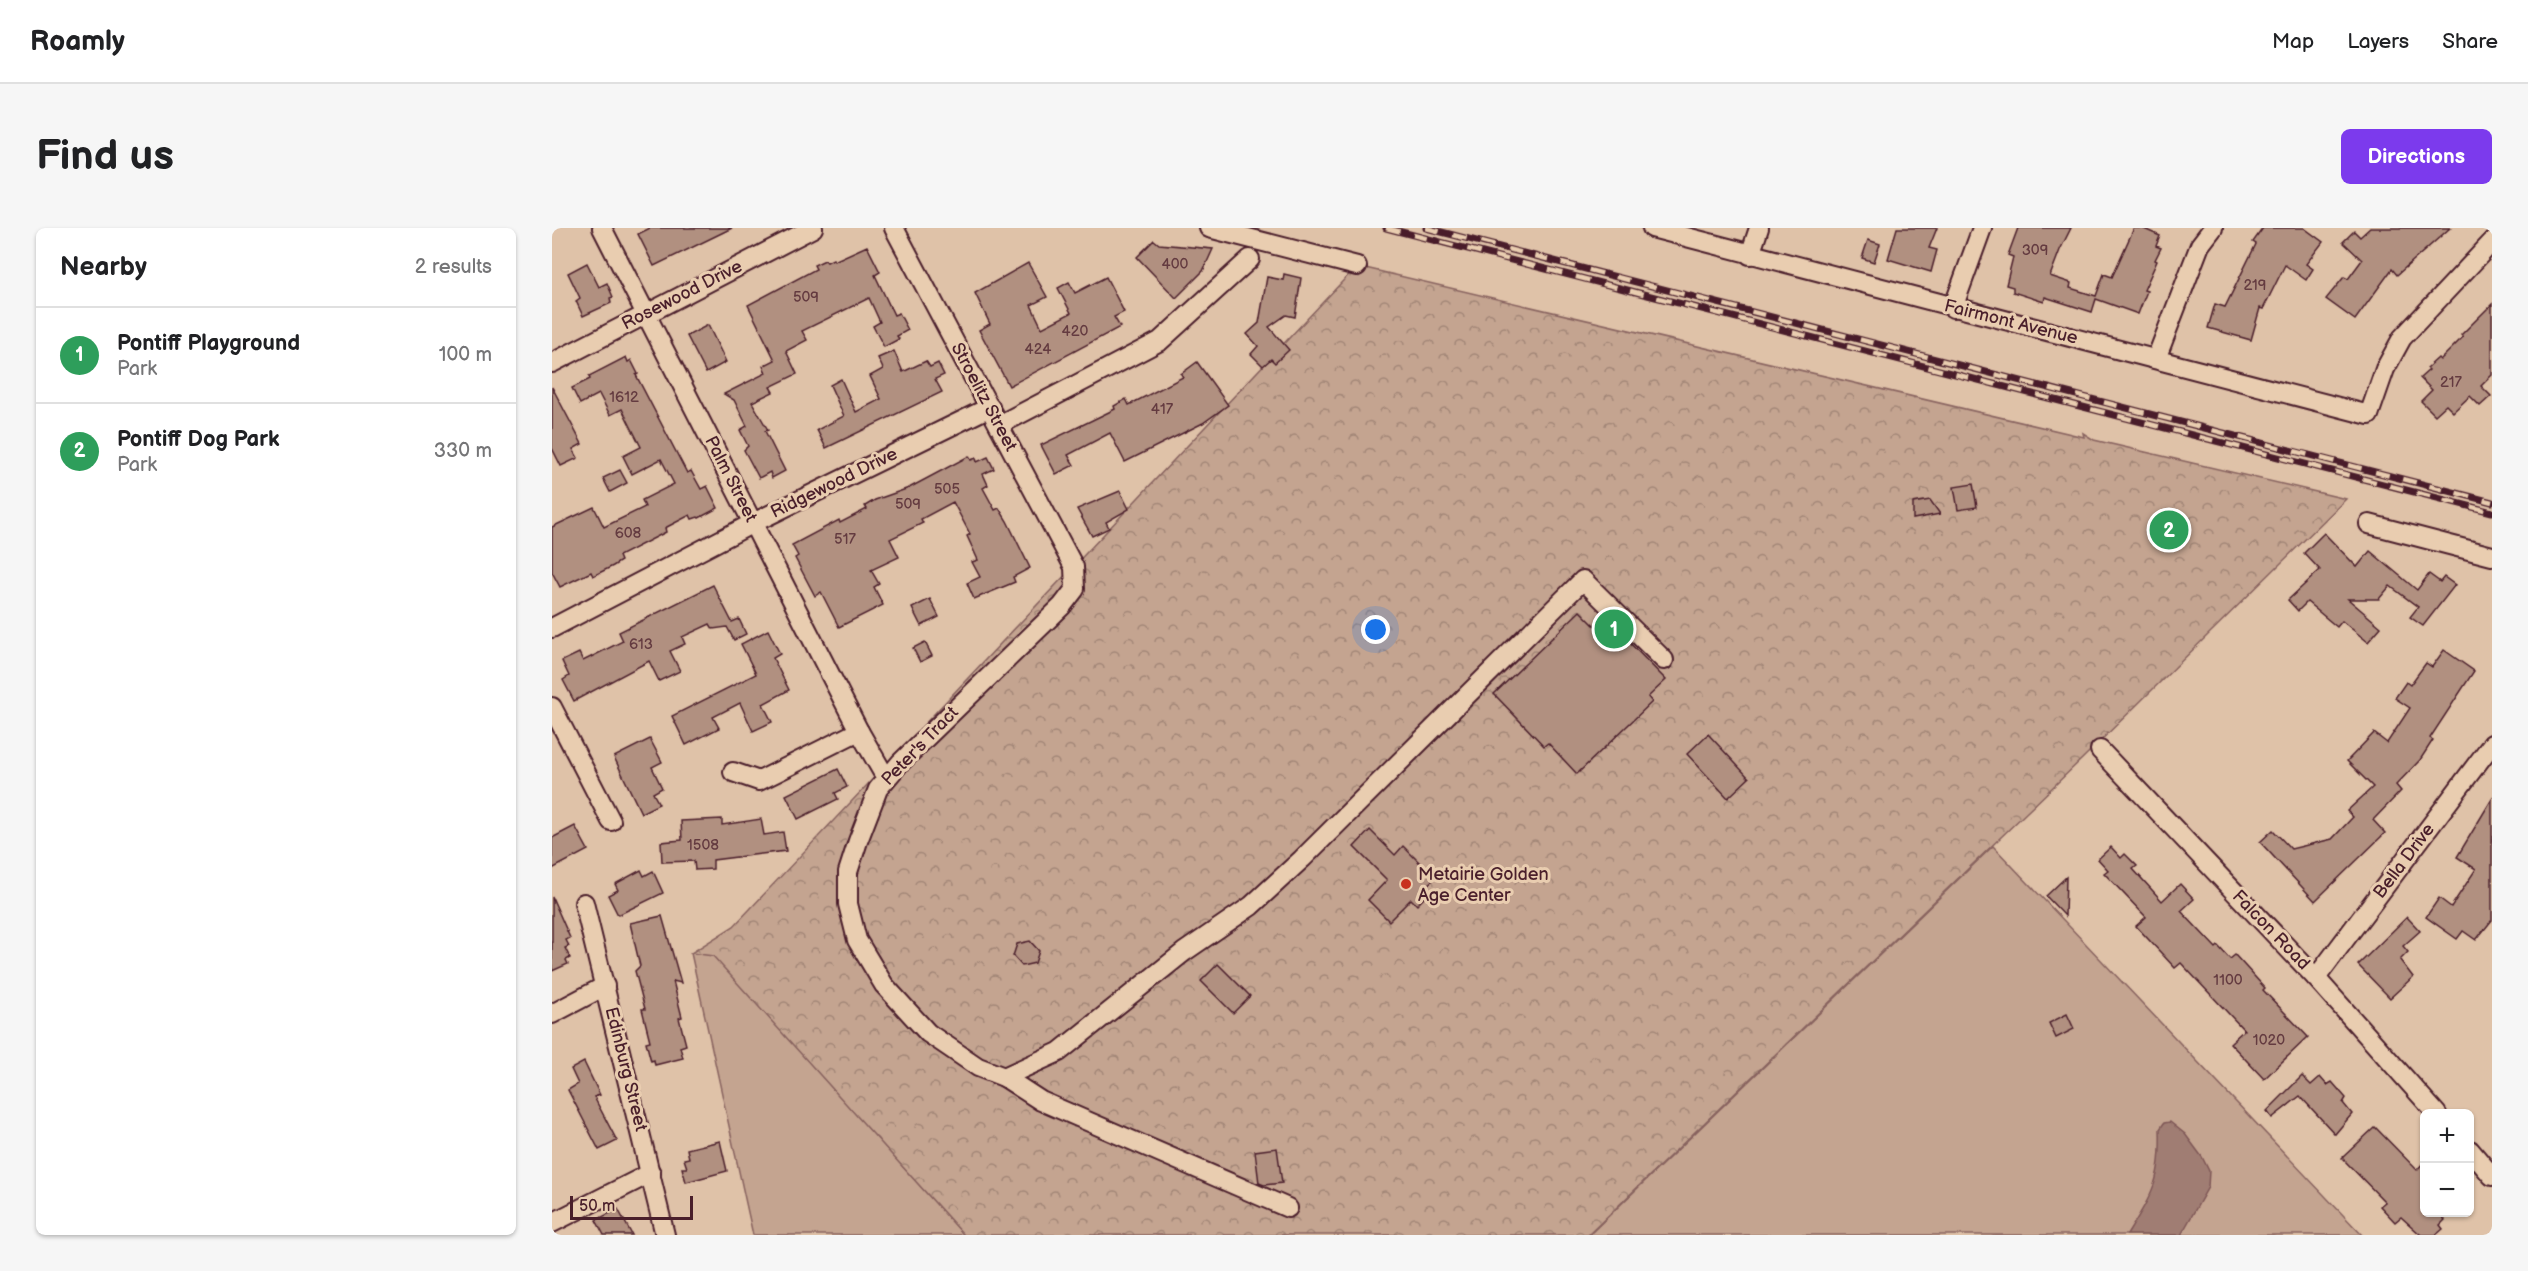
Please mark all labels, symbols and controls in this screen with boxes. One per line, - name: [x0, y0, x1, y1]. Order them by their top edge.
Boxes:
- text: Roamly: [30, 25, 125, 58]
- text: Map: [2272, 29, 2314, 54]
- text: Layers: [2347, 29, 2409, 54]
- text: Share: [2442, 29, 2498, 54]
- button: Directions: [2341, 129, 2492, 184]
- text: Find us: [36, 131, 174, 182]
- house number: 309: [2022, 241, 2048, 260]
- text: Nearby: [60, 252, 147, 283]
- text: 2 results: [415, 255, 492, 279]
- street label: Rosewood Drive: [618, 255, 746, 334]
- house number: 400: [1162, 255, 1189, 274]
- house number: 219: [2243, 276, 2267, 295]
- house number: 509: [793, 288, 819, 307]
- street label: Fairmont Avenue: [1942, 295, 2080, 349]
- house number: 420: [1062, 322, 1089, 341]
- text: Pontiff Playground: [117, 330, 300, 357]
- street label: Stroelitz Street: [947, 339, 1022, 455]
- house number: 424: [1025, 340, 1051, 359]
- text: 1: [75, 343, 84, 367]
- text: 100 m: [439, 343, 492, 367]
- text: Park: [117, 357, 157, 381]
- house number: 217: [2440, 373, 2463, 392]
- house number: 1612: [609, 388, 639, 407]
- house number: 417: [1151, 400, 1174, 419]
- text: Pontiff Dog Park: [117, 426, 280, 453]
- street label: Palm Street: [700, 433, 762, 526]
- text: 2: [74, 439, 85, 463]
- text: 330 m: [434, 439, 492, 463]
- street label: Ridgewood Drive: [767, 443, 901, 523]
- text: Park: [117, 453, 157, 477]
- house number: 505: [934, 480, 960, 499]
- house number: 509: [895, 495, 921, 514]
- pin: 2: [2150, 508, 2188, 552]
- house number: 608: [615, 524, 642, 543]
- house number: 517: [834, 530, 857, 549]
- pin: 1: [1594, 606, 1634, 652]
- your location: [1361, 615, 1390, 644]
- house number: 613: [629, 635, 653, 654]
- street label: Peter's Tract: [877, 702, 963, 790]
- street label: Bella Drive: [2369, 819, 2439, 903]
- house number: 1508: [687, 836, 719, 855]
- place label: Metairie Golden Age Center: [1418, 864, 1549, 906]
- marker: Metairie Golden Age Center: [1399, 877, 1413, 891]
- street label: Falcon Road: [2228, 886, 2314, 974]
- house number: 1100: [2213, 971, 2243, 990]
- street label: Edinburg Street: [600, 1005, 652, 1134]
- house number: 1020: [2253, 1031, 2285, 1050]
- map controls: [2420, 1109, 2474, 1217]
- button: +: [2420, 1109, 2474, 1163]
- button: −: [2420, 1163, 2474, 1217]
- scale bar: [570, 1193, 693, 1220]
- text: 50 m: [579, 1197, 615, 1216]

